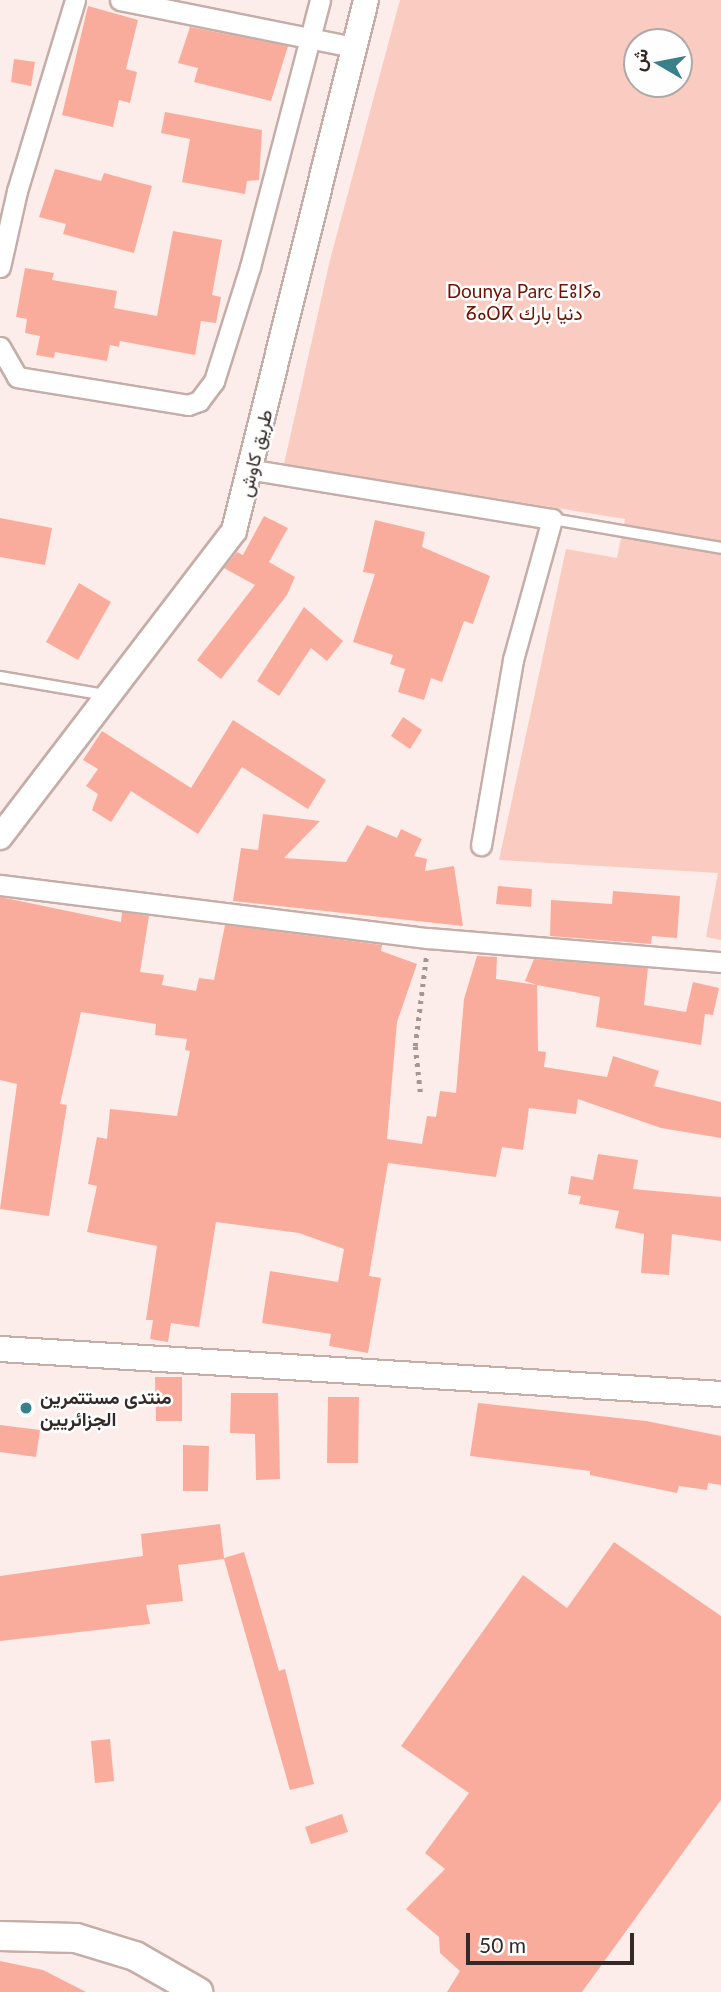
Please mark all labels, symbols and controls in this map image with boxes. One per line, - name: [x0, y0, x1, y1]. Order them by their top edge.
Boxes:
- north arrow: [623, 28, 693, 98]
- text: ش: [625, 46, 652, 73]
- park label: Dounya Parc ⴹⵓⵏⵢⴰ ⵒⴰⵔⴽ دنيا بارك: [447, 280, 601, 324]
- street label: طريق كاوش: [233, 407, 277, 499]
- place label: منتدى مستتمرين الجزائريين: [40, 1386, 172, 1430]
- marker: منتدى مستتمرين الجزائريين: [18, 1400, 34, 1416]
- scale bar: [469, 1918, 637, 1962]
- text: 50 m: [479, 1932, 526, 1957]

